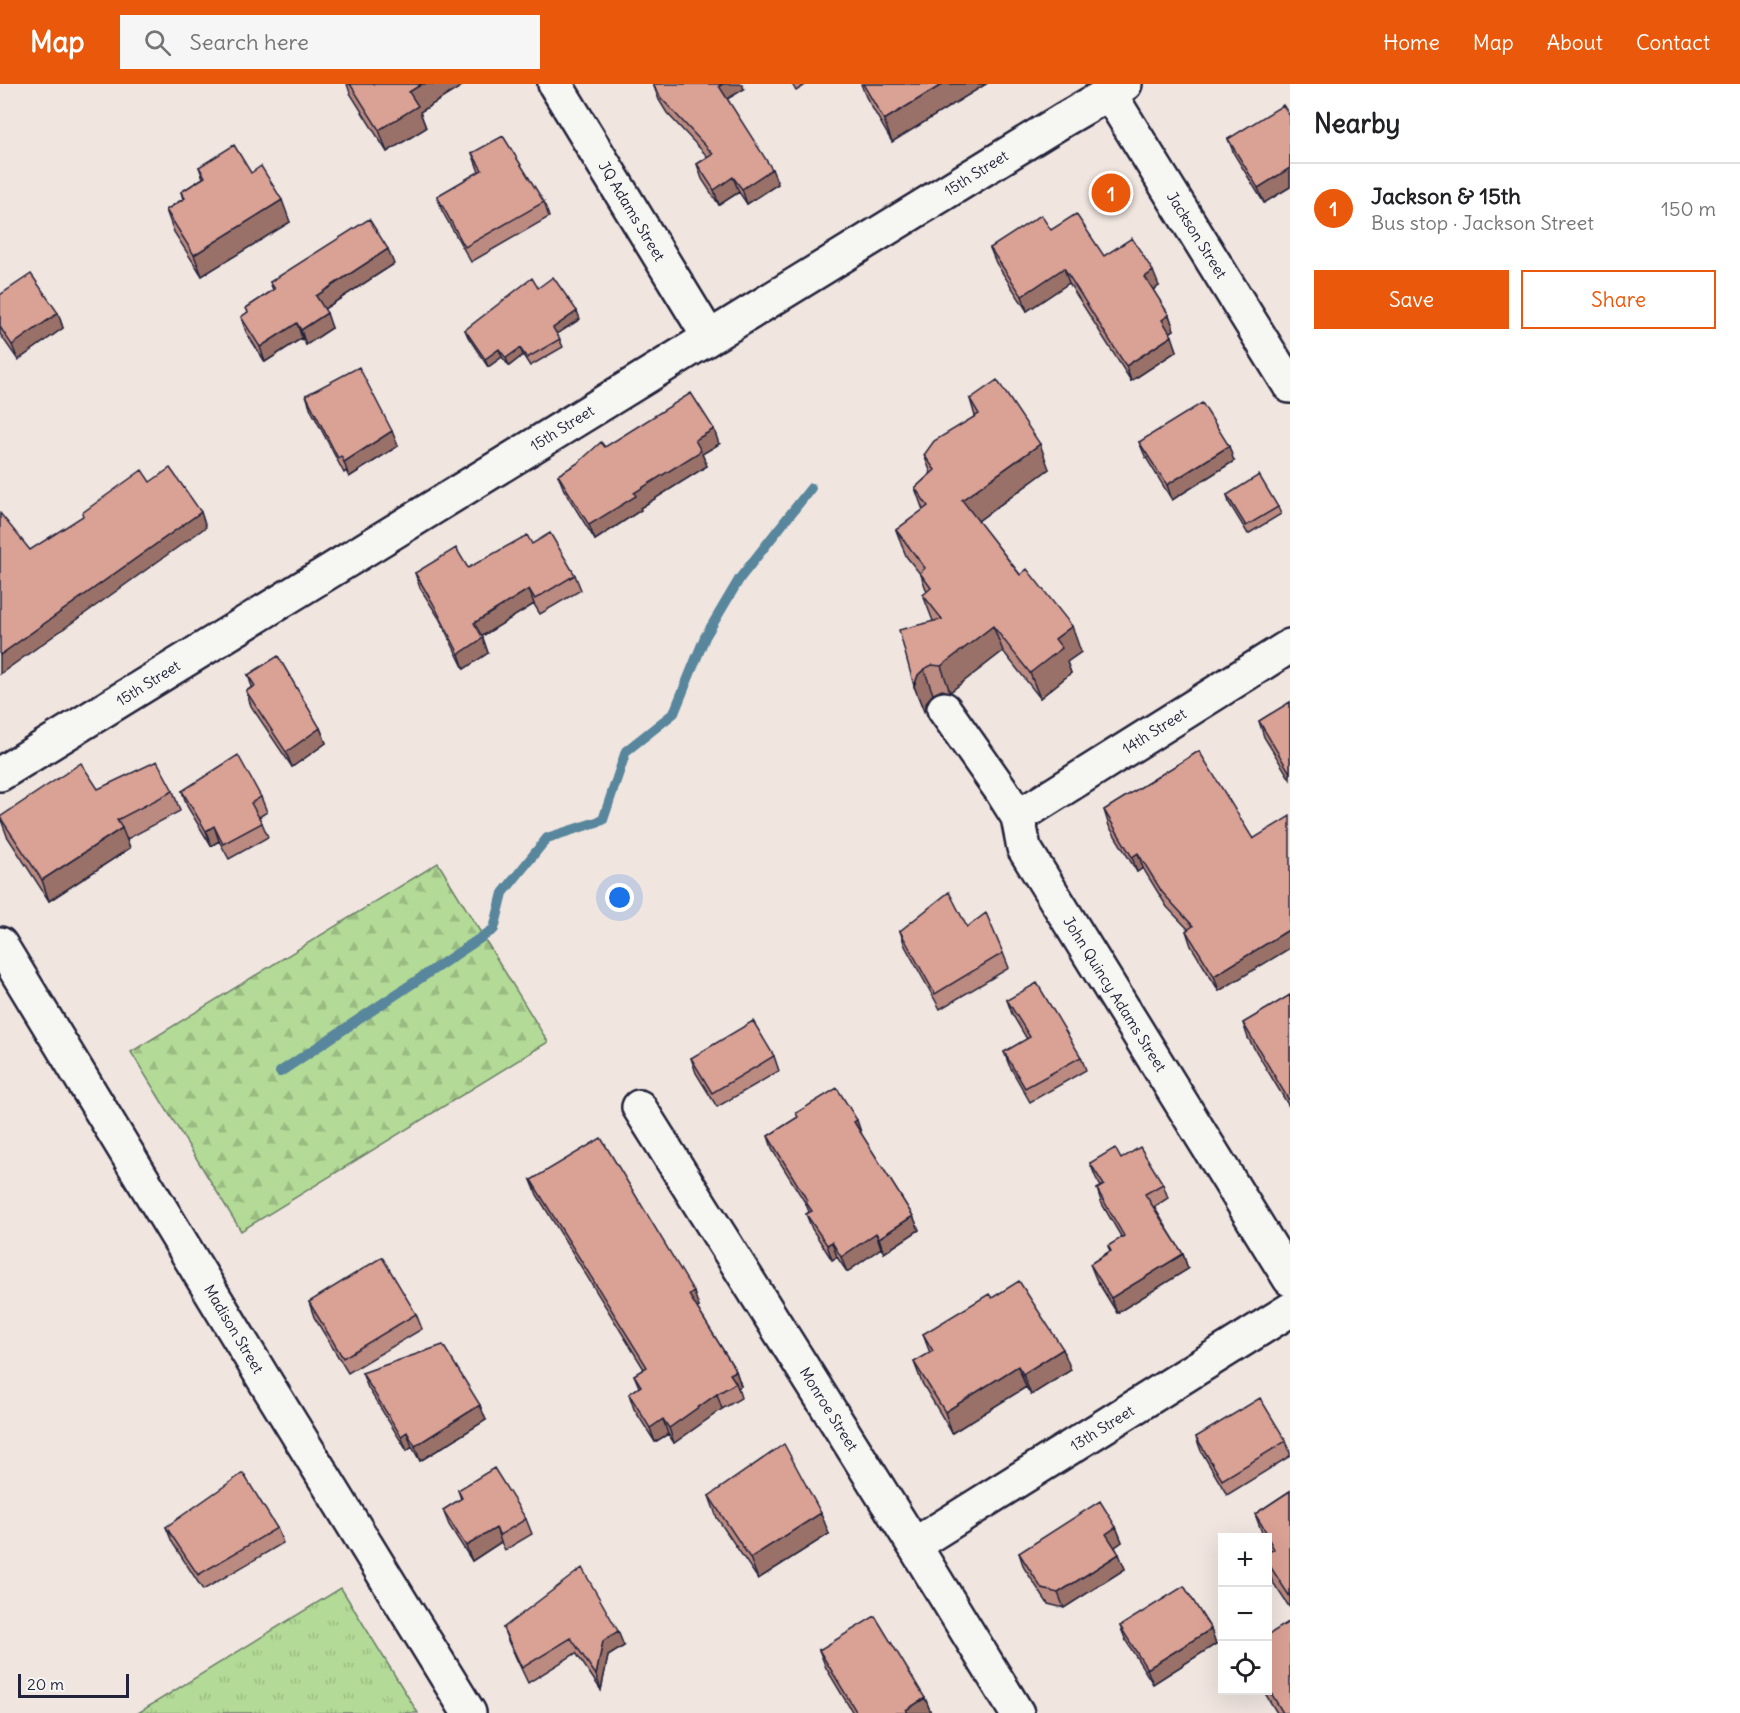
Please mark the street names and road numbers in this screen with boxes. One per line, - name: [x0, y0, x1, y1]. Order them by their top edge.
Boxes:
- street label: 15th Street: [940, 146, 1012, 200]
- street label: JQ Adams Street: [595, 158, 669, 264]
- street label: Jackson Street: [1163, 188, 1231, 282]
- street label: 15th Street: [526, 401, 598, 455]
- street label: 15th Street: [112, 656, 184, 710]
- street label: 14th Street: [1118, 704, 1190, 758]
- street label: John Quincy Adams Street: [1059, 913, 1171, 1075]
- street label: Madison Street: [200, 1281, 268, 1377]
- street label: Monroe Street: [796, 1364, 862, 1454]
- street label: 13th Street: [1067, 1401, 1137, 1455]

